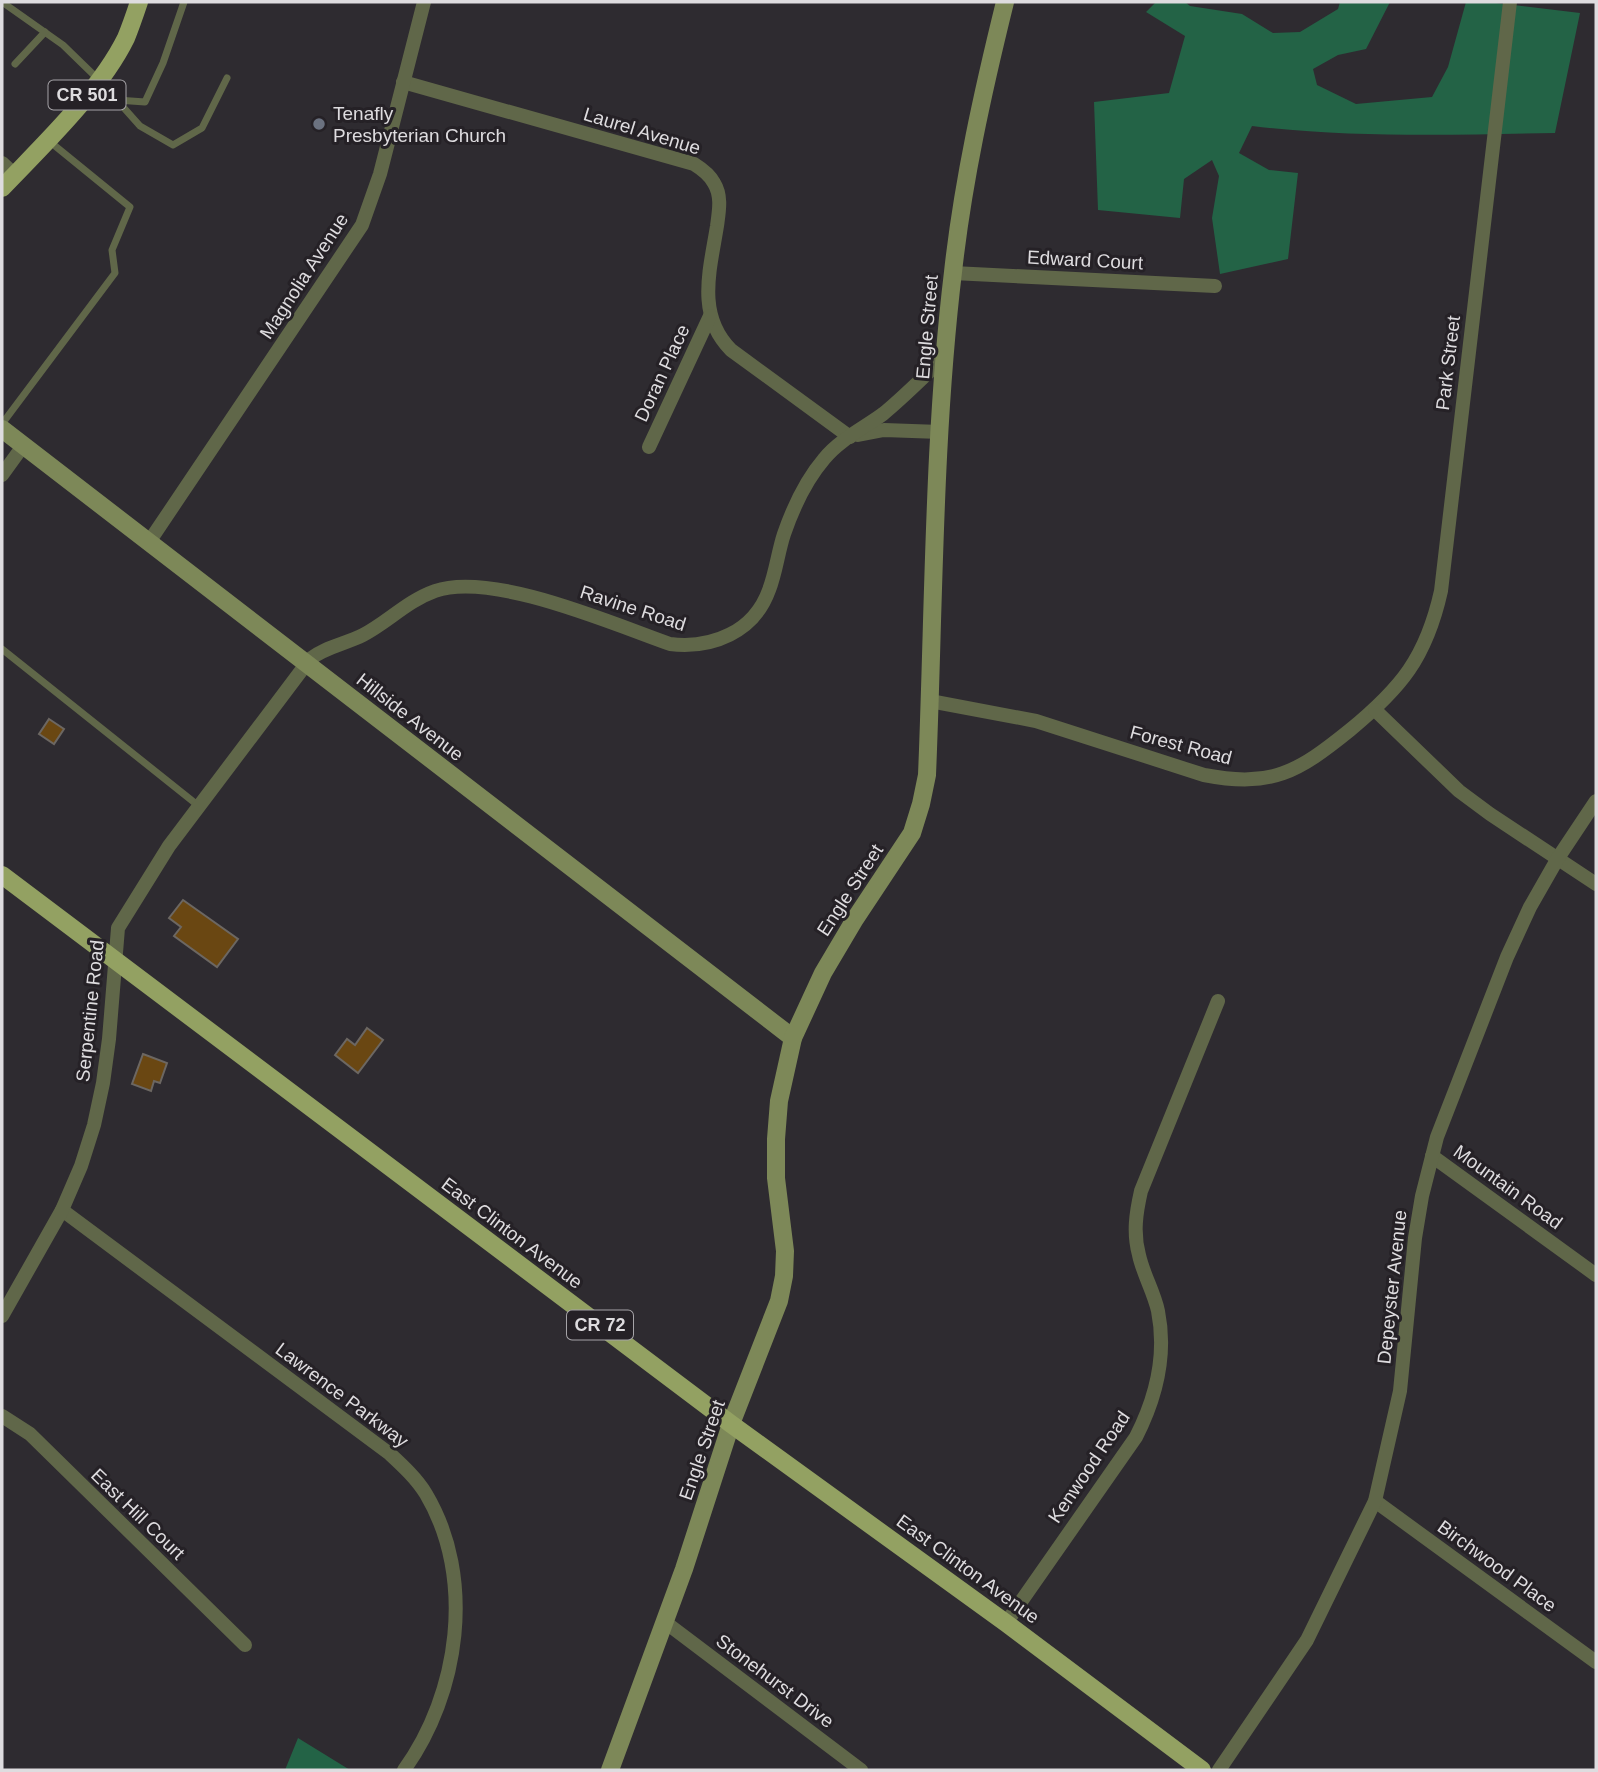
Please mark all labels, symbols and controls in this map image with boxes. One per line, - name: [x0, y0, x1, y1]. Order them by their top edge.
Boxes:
- road number: CR 501: [48, 80, 126, 110]
- place label: Tenafly Presbyterian Church: [333, 103, 506, 146]
- street label: Laurel Avenue: [581, 103, 703, 159]
- marker: Tenafly Presbyterian Church: [311, 116, 327, 132]
- street label: Magnolia Avenue: [256, 209, 352, 343]
- street label: Edward Court: [1026, 246, 1144, 274]
- street label: Engle Street: [912, 273, 942, 380]
- street label: Park Street: [1432, 314, 1464, 411]
- street label: Doran Place: [630, 321, 694, 425]
- street label: Ravine Road: [578, 581, 688, 635]
- street label: Hillside Avenue: [352, 669, 468, 765]
- street label: Forest Road: [1128, 721, 1234, 769]
- street label: Engle Street: [813, 840, 888, 940]
- street label: Serpentine Road: [72, 939, 108, 1083]
- street label: Mountain Road: [1450, 1141, 1566, 1233]
- street label: East Clinton Avenue: [437, 1173, 587, 1293]
- street label: Depeyster Avenue: [1373, 1209, 1411, 1365]
- road number: CR 72: [567, 1310, 633, 1340]
- street label: Lawrence Parkway: [272, 1338, 413, 1452]
- street label: Engle Street: [675, 1396, 729, 1503]
- street label: Kenwood Road: [1044, 1407, 1134, 1527]
- street label: East Hill Court: [87, 1464, 189, 1564]
- street label: East Clinton Avenue: [893, 1510, 1043, 1628]
- street label: Birchwood Place: [1434, 1516, 1560, 1616]
- street label: Stonehurst Drive: [712, 1630, 838, 1732]

